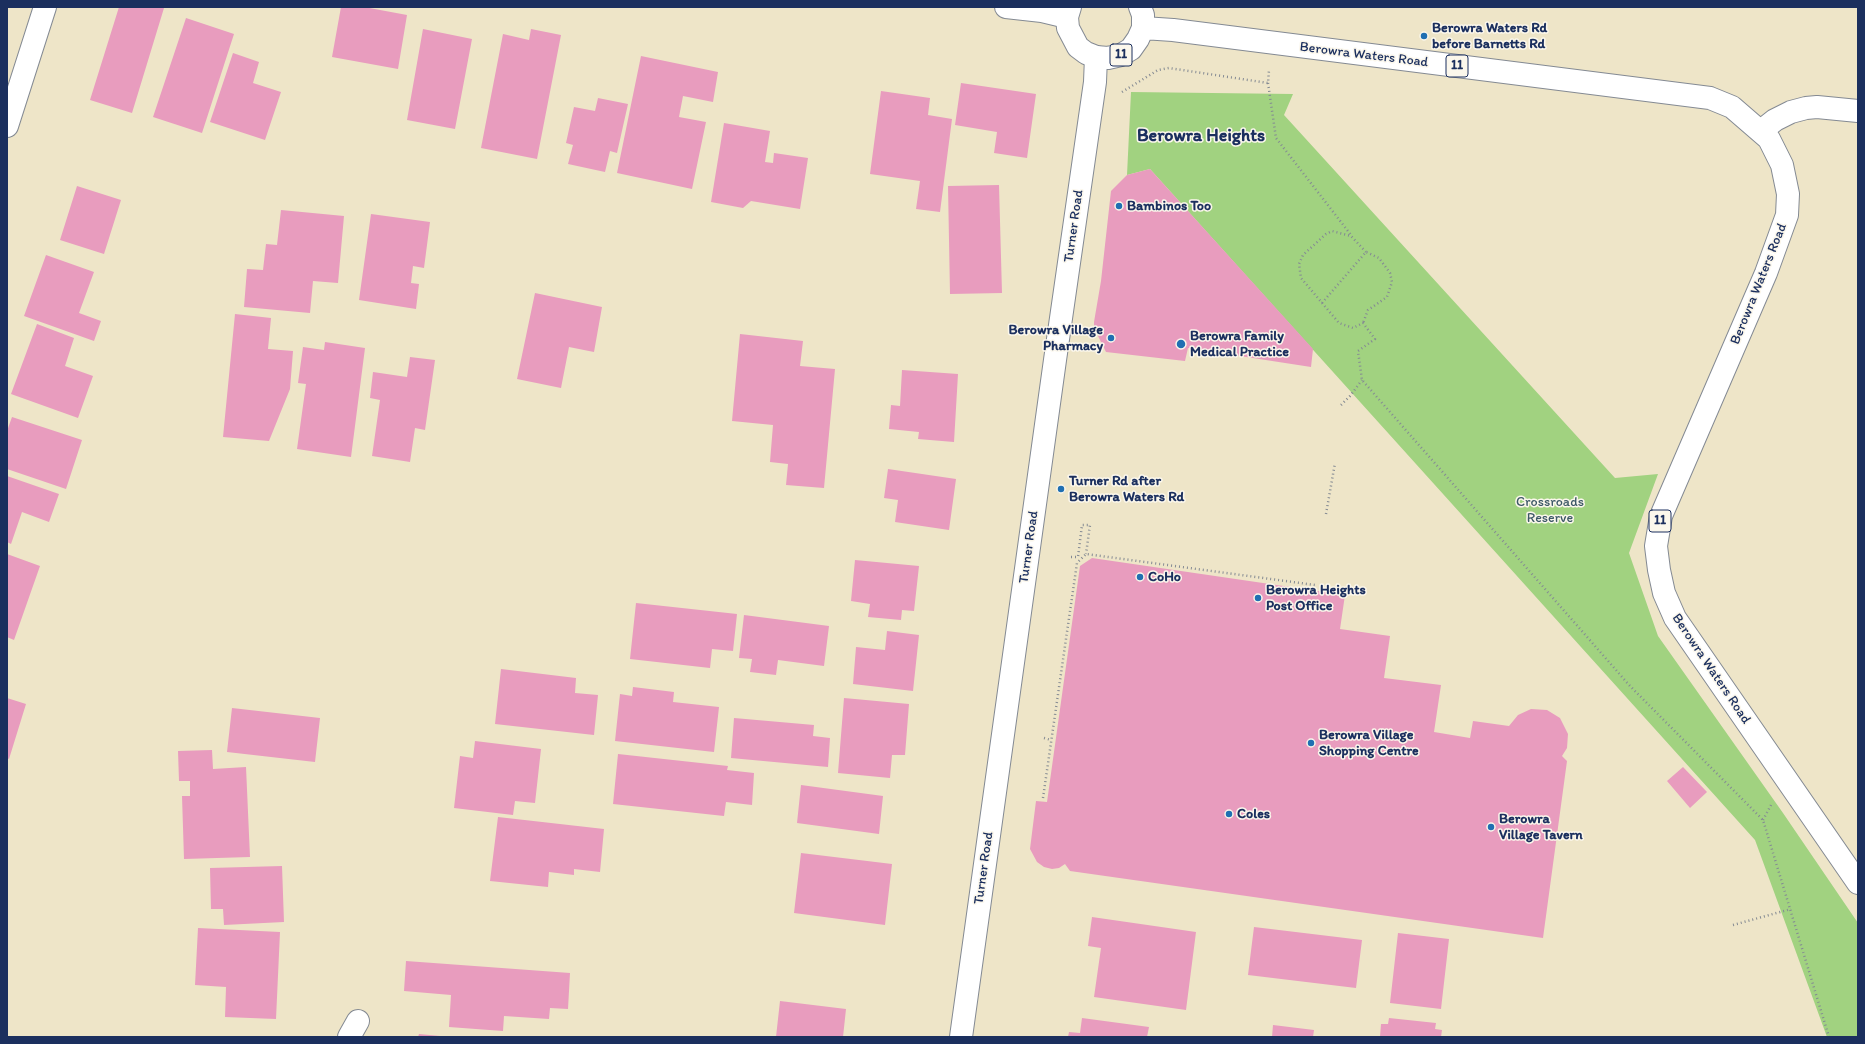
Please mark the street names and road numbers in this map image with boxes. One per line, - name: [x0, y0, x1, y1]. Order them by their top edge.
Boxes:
- street label: Berowra Waters Road: [1299, 39, 1429, 71]
- road number: 11: [1110, 44, 1132, 66]
- road number: 11: [1446, 55, 1468, 77]
- street label: Turner Road: [1061, 189, 1087, 263]
- street label: Berowra Waters Road: [1727, 221, 1791, 347]
- street label: Turner Road: [1016, 510, 1042, 584]
- road number: 11: [1649, 510, 1671, 532]
- street label: Berowra Waters Road: [1668, 611, 1754, 727]
- street label: Turner Road: [971, 831, 997, 905]

